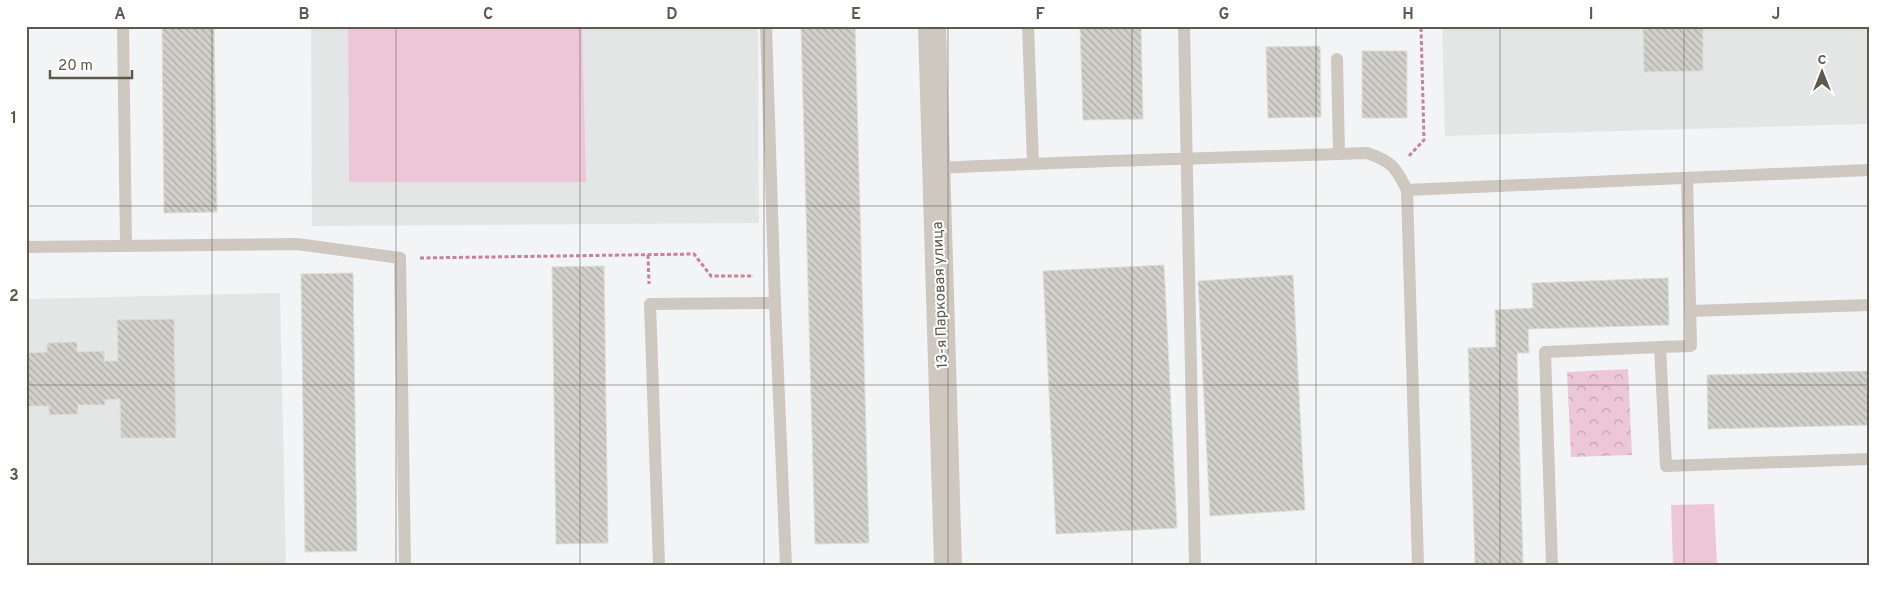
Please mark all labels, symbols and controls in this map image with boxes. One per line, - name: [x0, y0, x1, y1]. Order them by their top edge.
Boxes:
- text: A: [114, 5, 126, 25]
- text: B: [298, 5, 310, 25]
- text: C: [483, 5, 493, 25]
- text: D: [666, 5, 678, 25]
- text: E: [851, 5, 861, 25]
- text: F: [1035, 5, 1045, 25]
- text: G: [1219, 5, 1229, 25]
- text: H: [1402, 5, 1414, 25]
- text: I: [1589, 5, 1593, 25]
- text: J: [1772, 5, 1780, 25]
- scale bar: [50, 48, 132, 80]
- north arrow: [1798, 48, 1848, 98]
- text: С: [1818, 52, 1827, 69]
- text: 20 m: [58, 57, 93, 76]
- text: 1: [11, 109, 17, 129]
- street label: 13-я Парковая улица: [929, 221, 953, 369]
- text: 2: [9, 287, 19, 307]
- text: 3: [9, 466, 19, 486]

